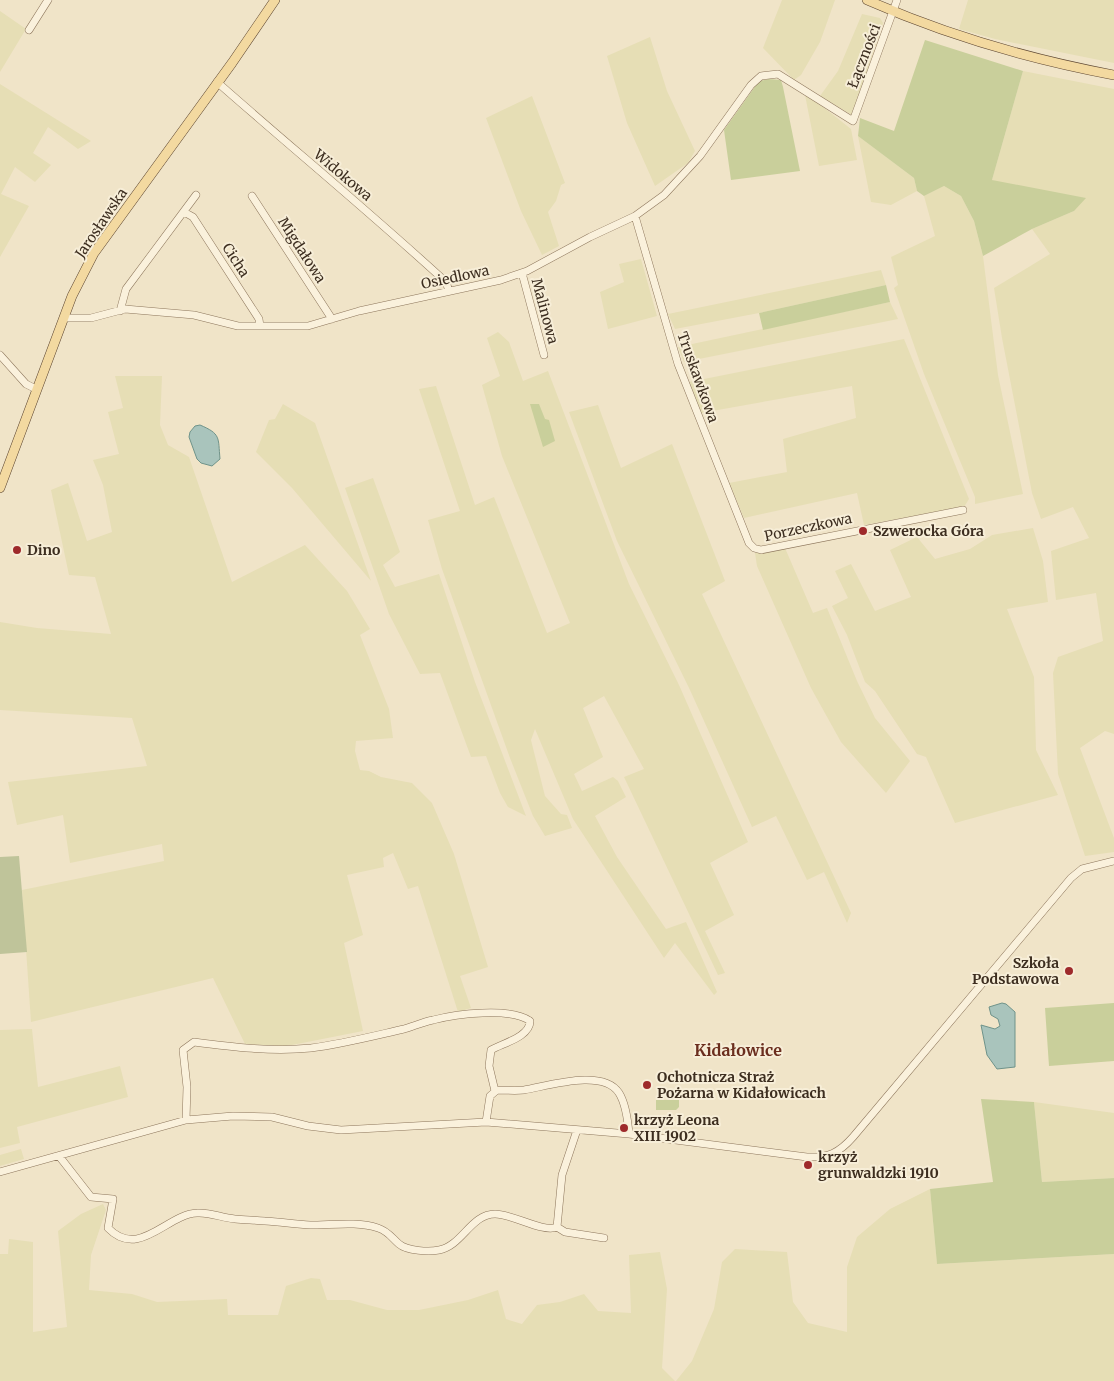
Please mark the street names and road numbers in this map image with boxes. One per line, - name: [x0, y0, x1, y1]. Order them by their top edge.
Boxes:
- street label: Łączności: [844, 21, 885, 91]
- street label: Widokowa: [309, 145, 376, 205]
- street label: Jarosławska: [70, 184, 131, 262]
- street label: Migdałowa: [274, 214, 330, 287]
- street label: Cicha: [218, 240, 254, 281]
- street label: Osiedlowa: [419, 261, 491, 293]
- street label: Malinowa: [528, 276, 562, 346]
- street label: Truskawkowa: [673, 329, 723, 425]
- street label: Porzeczkowa: [763, 509, 854, 545]

